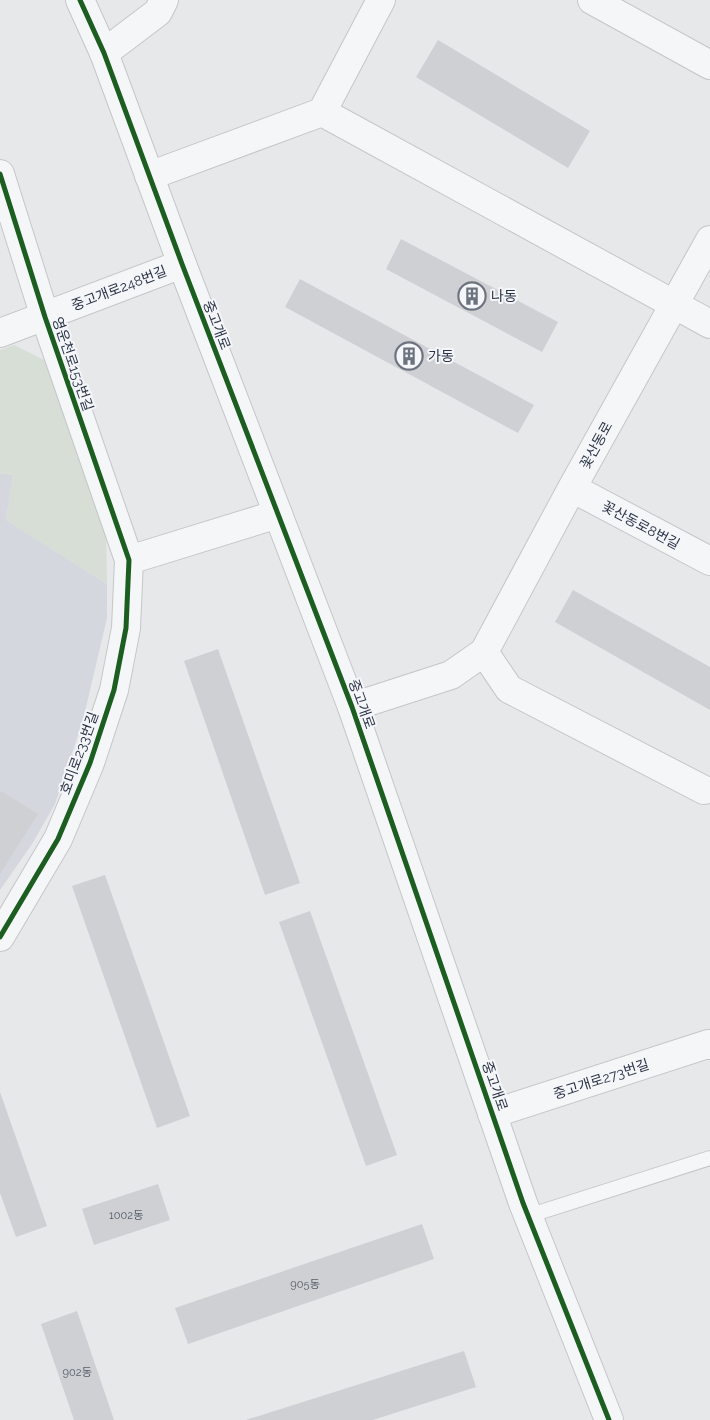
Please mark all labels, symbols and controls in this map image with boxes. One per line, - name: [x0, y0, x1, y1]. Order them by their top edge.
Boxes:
- street label: 중고개로248번길: [69, 263, 169, 313]
- building icon: 나동: [457, 281, 487, 311]
- place label: 나동: [491, 288, 517, 304]
- street label: 중고개로: [200, 298, 234, 352]
- street label: 영운천로153번길: [49, 315, 97, 413]
- building icon: 가동: [394, 341, 424, 371]
- place label: 가동: [428, 348, 454, 364]
- street label: 꽃산동로: [577, 418, 616, 471]
- street label: 꽃산동로8번길: [599, 498, 683, 552]
- street label: 중고개로: [346, 677, 378, 731]
- street label: 호미로233번길: [57, 710, 101, 796]
- street label: 중고개로273번길: [551, 1056, 651, 1102]
- street label: 중고개로: [479, 1059, 511, 1113]
- house number: 1002동: [109, 1209, 143, 1222]
- house number: 905동: [290, 1278, 320, 1291]
- house number: 902동: [62, 1366, 92, 1379]

